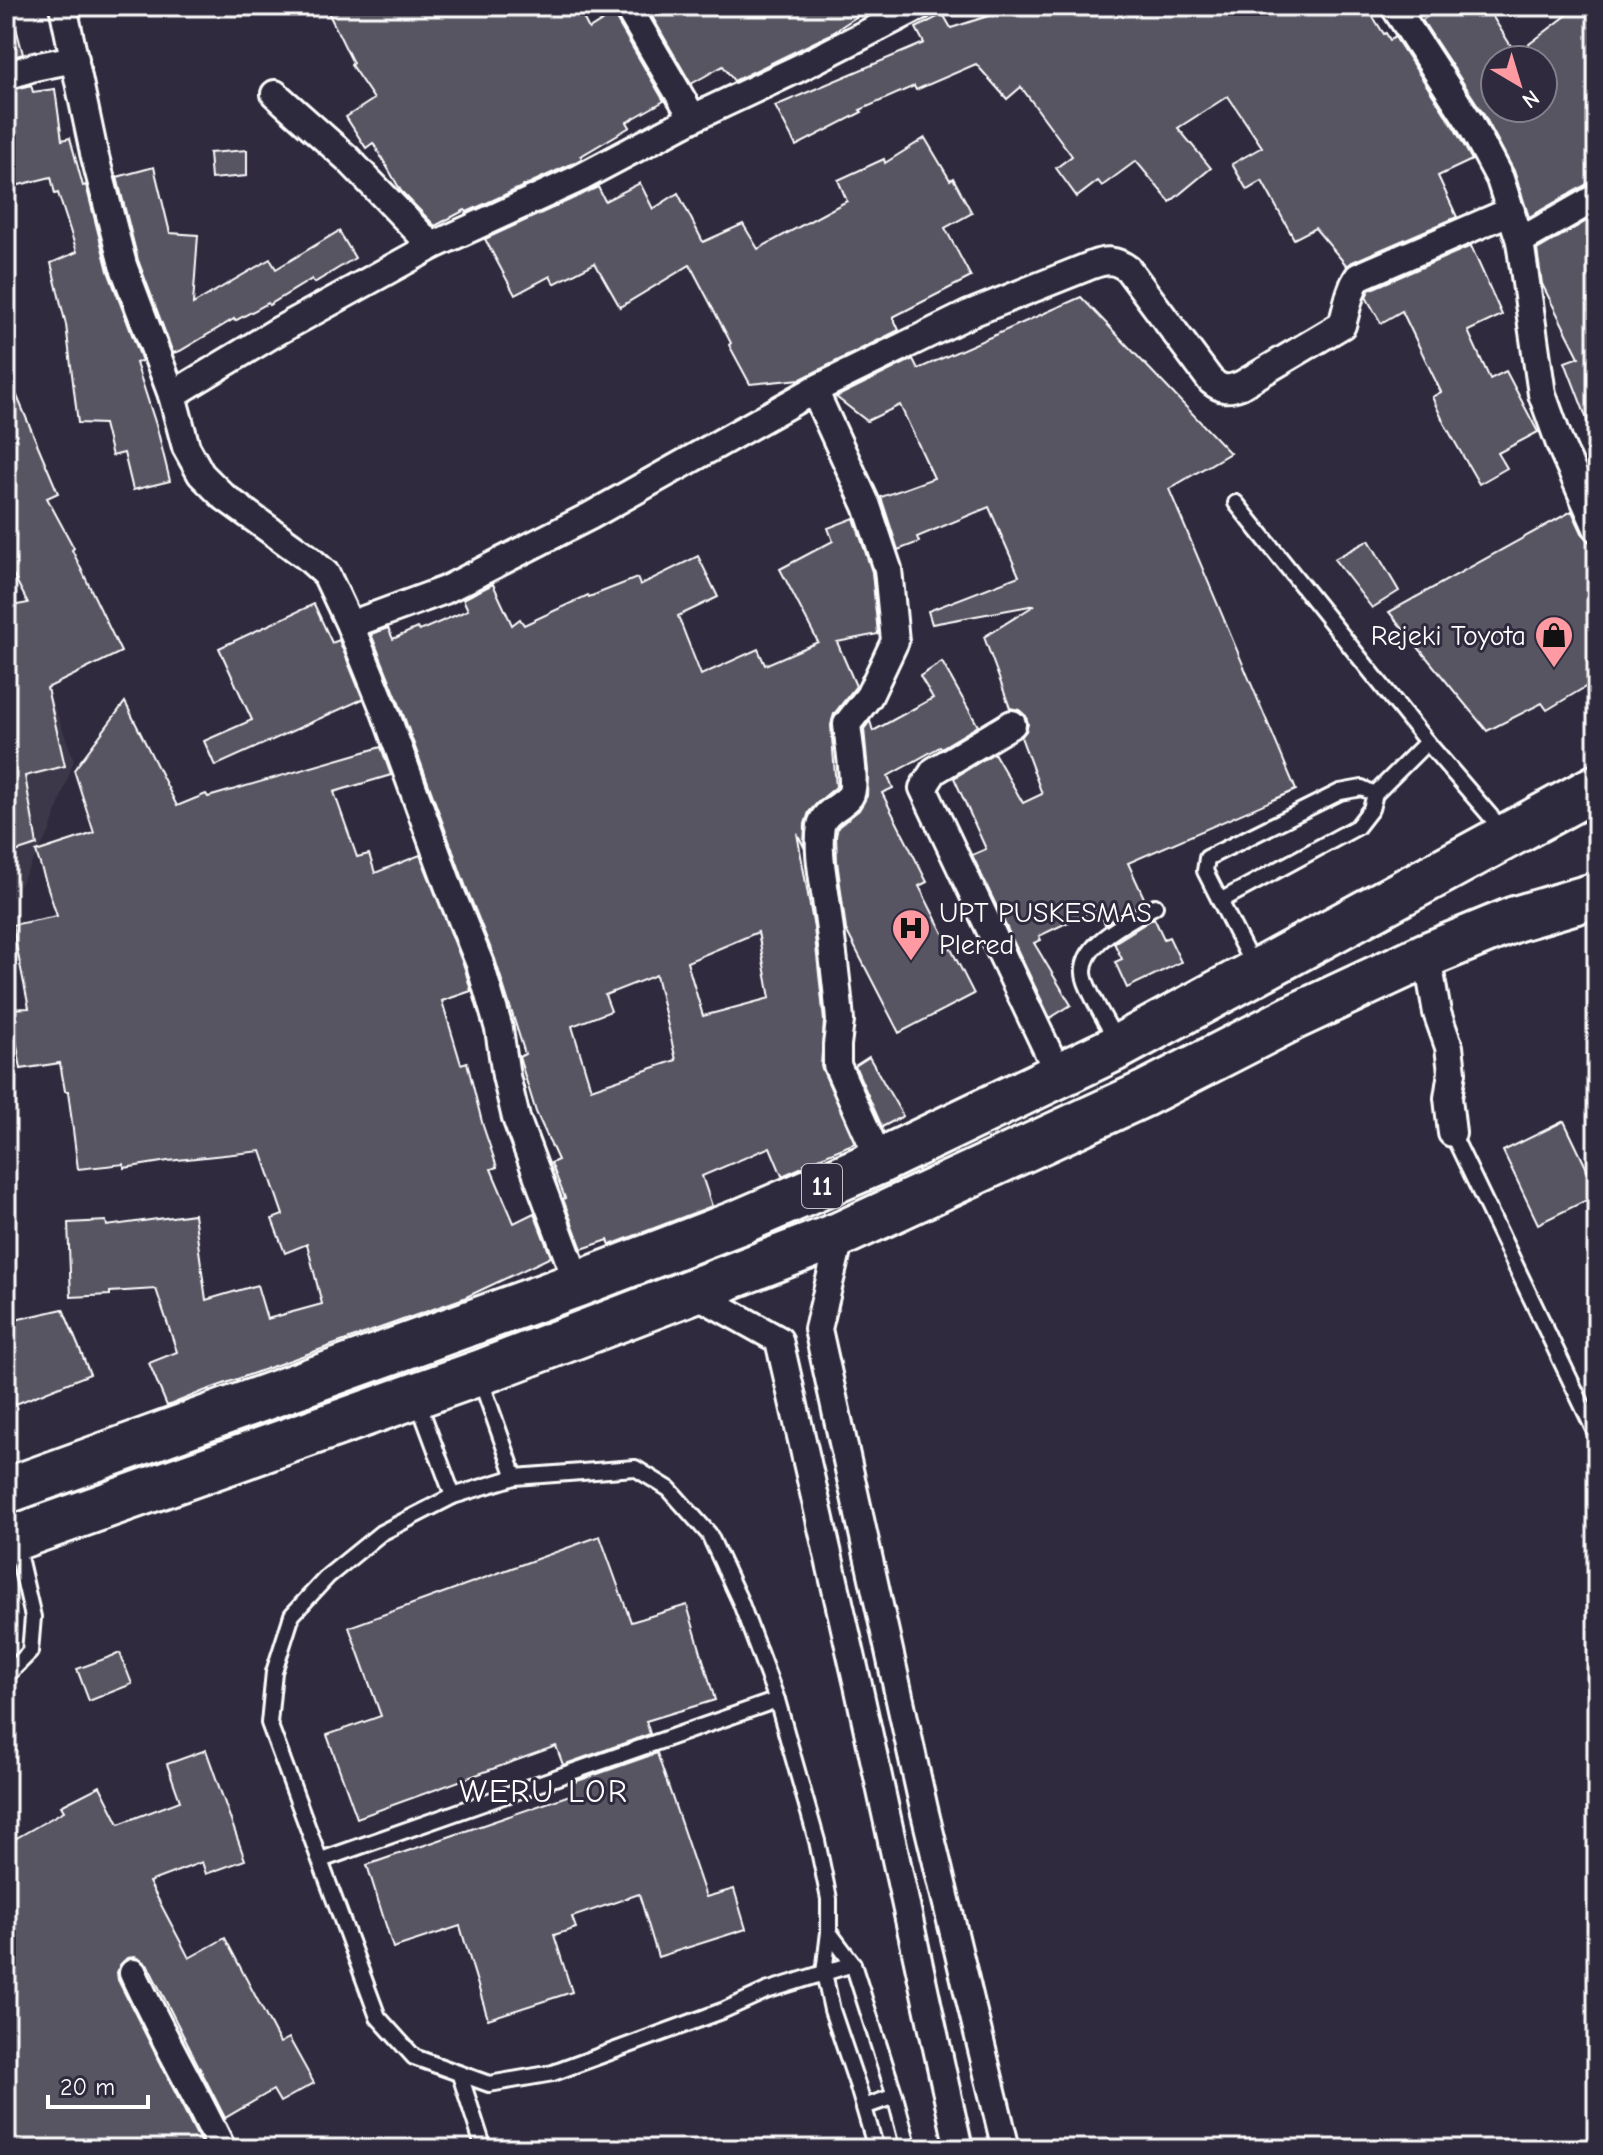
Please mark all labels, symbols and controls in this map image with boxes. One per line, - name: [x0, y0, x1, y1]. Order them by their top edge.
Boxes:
- north arrow: [1479, 44, 1559, 124]
- text: N: [1517, 84, 1544, 114]
- shop icon: Rejeki Toyota: [1533, 614, 1575, 669]
- place label: Rejeki Toyota: [1371, 620, 1526, 652]
- place label: UPT PUSKESMAS Plered: [939, 897, 1152, 961]
- hospital icon: UPT PUSKESMAS Plered: [890, 907, 932, 962]
- road number: 11: [802, 1164, 842, 1208]
- district label: WERU LOR: [459, 1773, 629, 1810]
- scale bar: [48, 2059, 148, 2109]
- text: 20 m: [60, 2073, 115, 2101]

